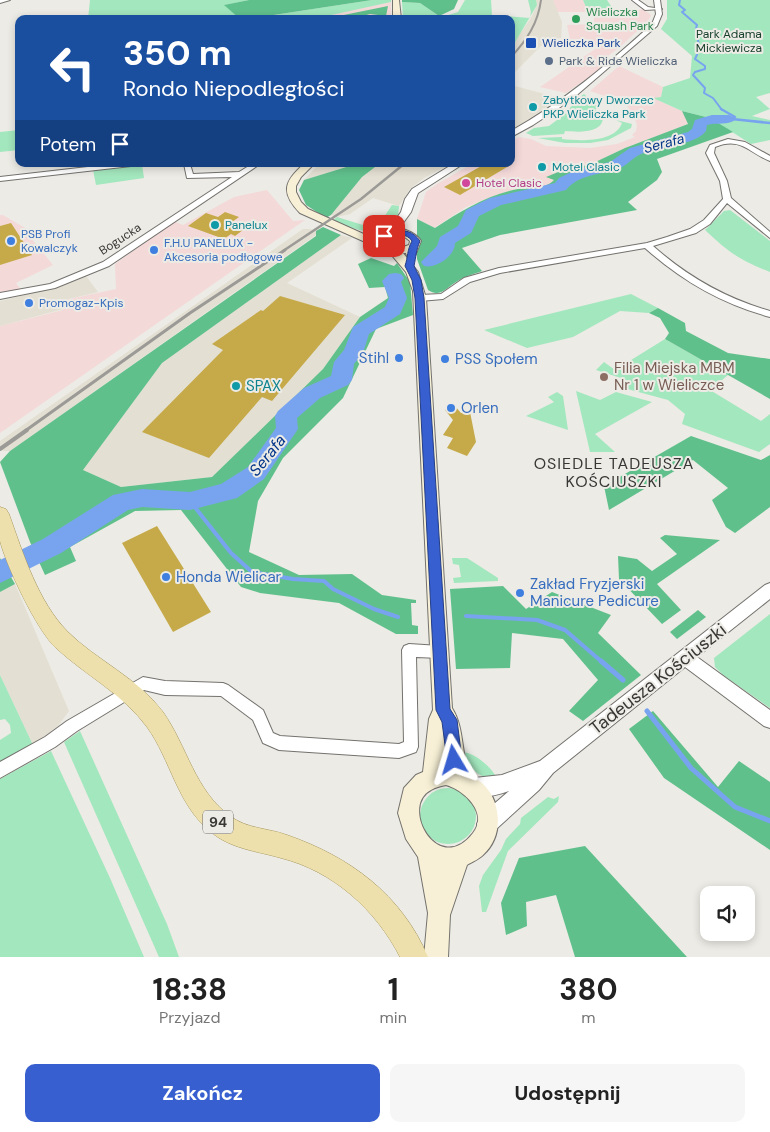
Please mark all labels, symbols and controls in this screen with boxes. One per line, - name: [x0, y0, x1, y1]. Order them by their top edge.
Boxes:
- place label: Wieliczka Squash Park: [586, 4, 654, 34]
- marker: Wieliczka Squash Park: [570, 13, 582, 25]
- park label: Park Adama Mickiewicza: [696, 26, 762, 56]
- text: 350 m: [123, 30, 232, 76]
- icon: left: [40, 35, 105, 100]
- place label: Wieliczka Park: [542, 35, 621, 51]
- marker: Wieliczka Park: [524, 36, 538, 50]
- place label: Park & Ride Wieliczka: [559, 53, 677, 69]
- marker: Park & Ride Wieliczka: [543, 55, 555, 67]
- text: Rondo Niepodległości: [123, 74, 344, 103]
- place label: Zabytkowy Dworzec PKP Wieliczka Park: [543, 92, 654, 122]
- marker: Zabytkowy Dworzec PKP Wieliczka Park: [527, 101, 539, 113]
- water label: Serafa: [642, 129, 687, 157]
- icon: arrive: [106, 130, 134, 158]
- text: Potem: [40, 132, 96, 157]
- place label: Motel Clasic: [552, 159, 620, 175]
- marker: Motel Clasic: [536, 161, 548, 173]
- place label: Hotel Clasic: [476, 175, 542, 191]
- marker: Hotel Clasic: [460, 177, 472, 189]
- pin: [363, 215, 405, 257]
- place label: Panelux: [225, 217, 267, 233]
- street label: Bogucka: [96, 219, 144, 259]
- marker: Panelux: [209, 219, 221, 231]
- icon: arrive: [370, 222, 398, 250]
- place label: PSB Profi Kowalczyk: [21, 226, 78, 256]
- marker: PSB Profi Kowalczyk: [5, 235, 17, 247]
- place label: F.H.U PANELUX - Akcesoria podłogowe: [164, 235, 283, 265]
- marker: F.H.U PANELUX - Akcesoria podłogowe: [148, 244, 160, 256]
- place label: Promogaz-Kpis: [39, 295, 123, 311]
- marker: Promogaz-Kpis: [23, 297, 35, 309]
- place label: Stihl: [359, 348, 389, 368]
- place label: PSS Społem: [455, 349, 538, 369]
- marker: Stihl: [393, 352, 405, 364]
- marker: PSS Społem: [439, 353, 451, 365]
- place label: Filia Miejska MBM Nr 1 w Wieliczce: [614, 358, 735, 395]
- marker: Filia Miejska MBM Nr 1 w Wieliczce: [598, 371, 610, 383]
- place label: SPAX: [246, 376, 281, 396]
- marker: SPAX: [230, 380, 242, 392]
- place label: Orlen: [461, 398, 499, 418]
- marker: Orlen: [445, 402, 457, 414]
- water label: Serafa: [244, 430, 291, 480]
- district label: OSIEDLE TADEUSZA KOŚCIUSZKI: [534, 453, 694, 492]
- place label: Honda Wielicar: [176, 567, 282, 587]
- marker: Honda Wielicar: [160, 571, 172, 583]
- place label: Zakład Fryzjerski Manicure Pedicure: [530, 574, 659, 611]
- marker: Zakład Fryzjerski Manicure Pedicure: [514, 587, 526, 599]
- street label: Tadeusza Kościuszki: [585, 618, 731, 740]
- position arrow: [427, 733, 479, 785]
- road number: 94: [203, 810, 233, 834]
- map controls: [700, 886, 755, 941]
- button: sound: [700, 886, 755, 941]
- text: 18:38: [152, 970, 227, 1009]
- text: 1: [388, 970, 399, 1009]
- text: 380: [559, 970, 618, 1009]
- text: Przyjazd: [159, 1007, 220, 1028]
- text: min: [380, 1007, 407, 1028]
- text: m: [581, 1007, 596, 1028]
- button: Zakończ: [25, 1064, 380, 1122]
- button: Udostępnij: [390, 1064, 745, 1122]

